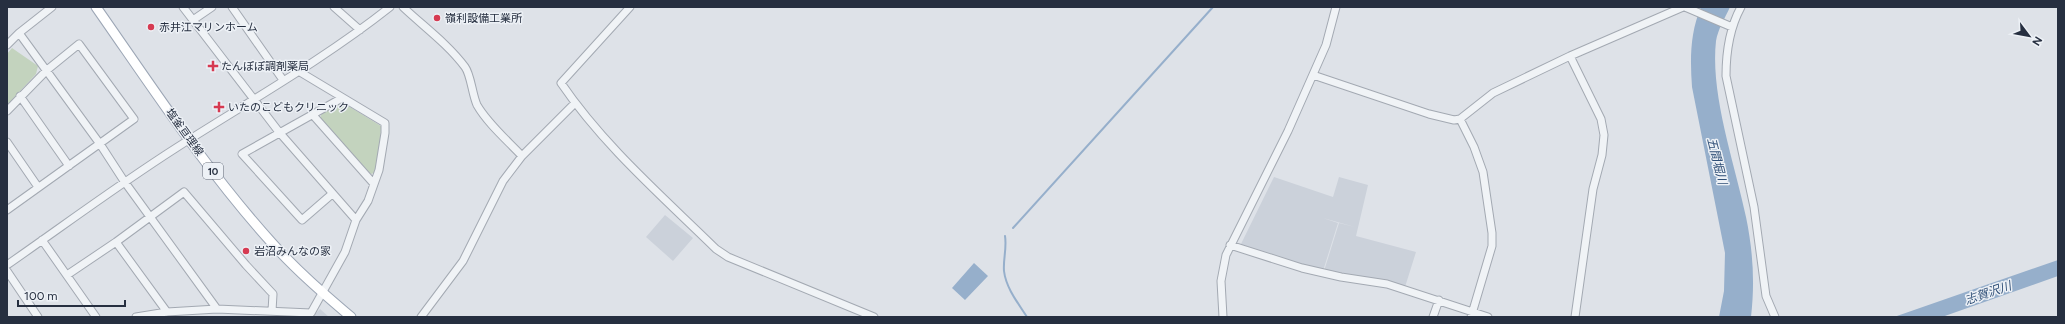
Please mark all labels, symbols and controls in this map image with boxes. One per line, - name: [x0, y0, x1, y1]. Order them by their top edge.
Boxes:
- place label: 嶺利設備工業所: [445, 12, 523, 25]
- marker: 嶺利設備工業所: [432, 13, 442, 23]
- north arrow: [2009, 16, 2049, 56]
- place label: 赤井江マリンホーム: [159, 21, 258, 34]
- marker: 赤井江マリンホーム: [146, 22, 156, 32]
- text: N: [2029, 34, 2045, 48]
- place label: たんぽぽ調剤薬局: [221, 60, 309, 73]
- marker: たんぽぽ調剤薬局: [208, 61, 218, 71]
- marker: いたのこどもクリニック: [213, 101, 225, 113]
- place label: いたのこどもクリニック: [228, 101, 349, 114]
- street label: 塩釜亘理線: [163, 106, 206, 158]
- water label: 五間堀川: [1704, 136, 1730, 188]
- road number: 10: [203, 163, 223, 179]
- place label: 岩沼みんなの家: [254, 245, 331, 258]
- marker: 岩沼みんなの家: [241, 246, 251, 256]
- water label: 志賀沢川: [1963, 278, 2015, 307]
- scale bar: [18, 282, 125, 308]
- text: 100 m: [24, 289, 58, 303]

